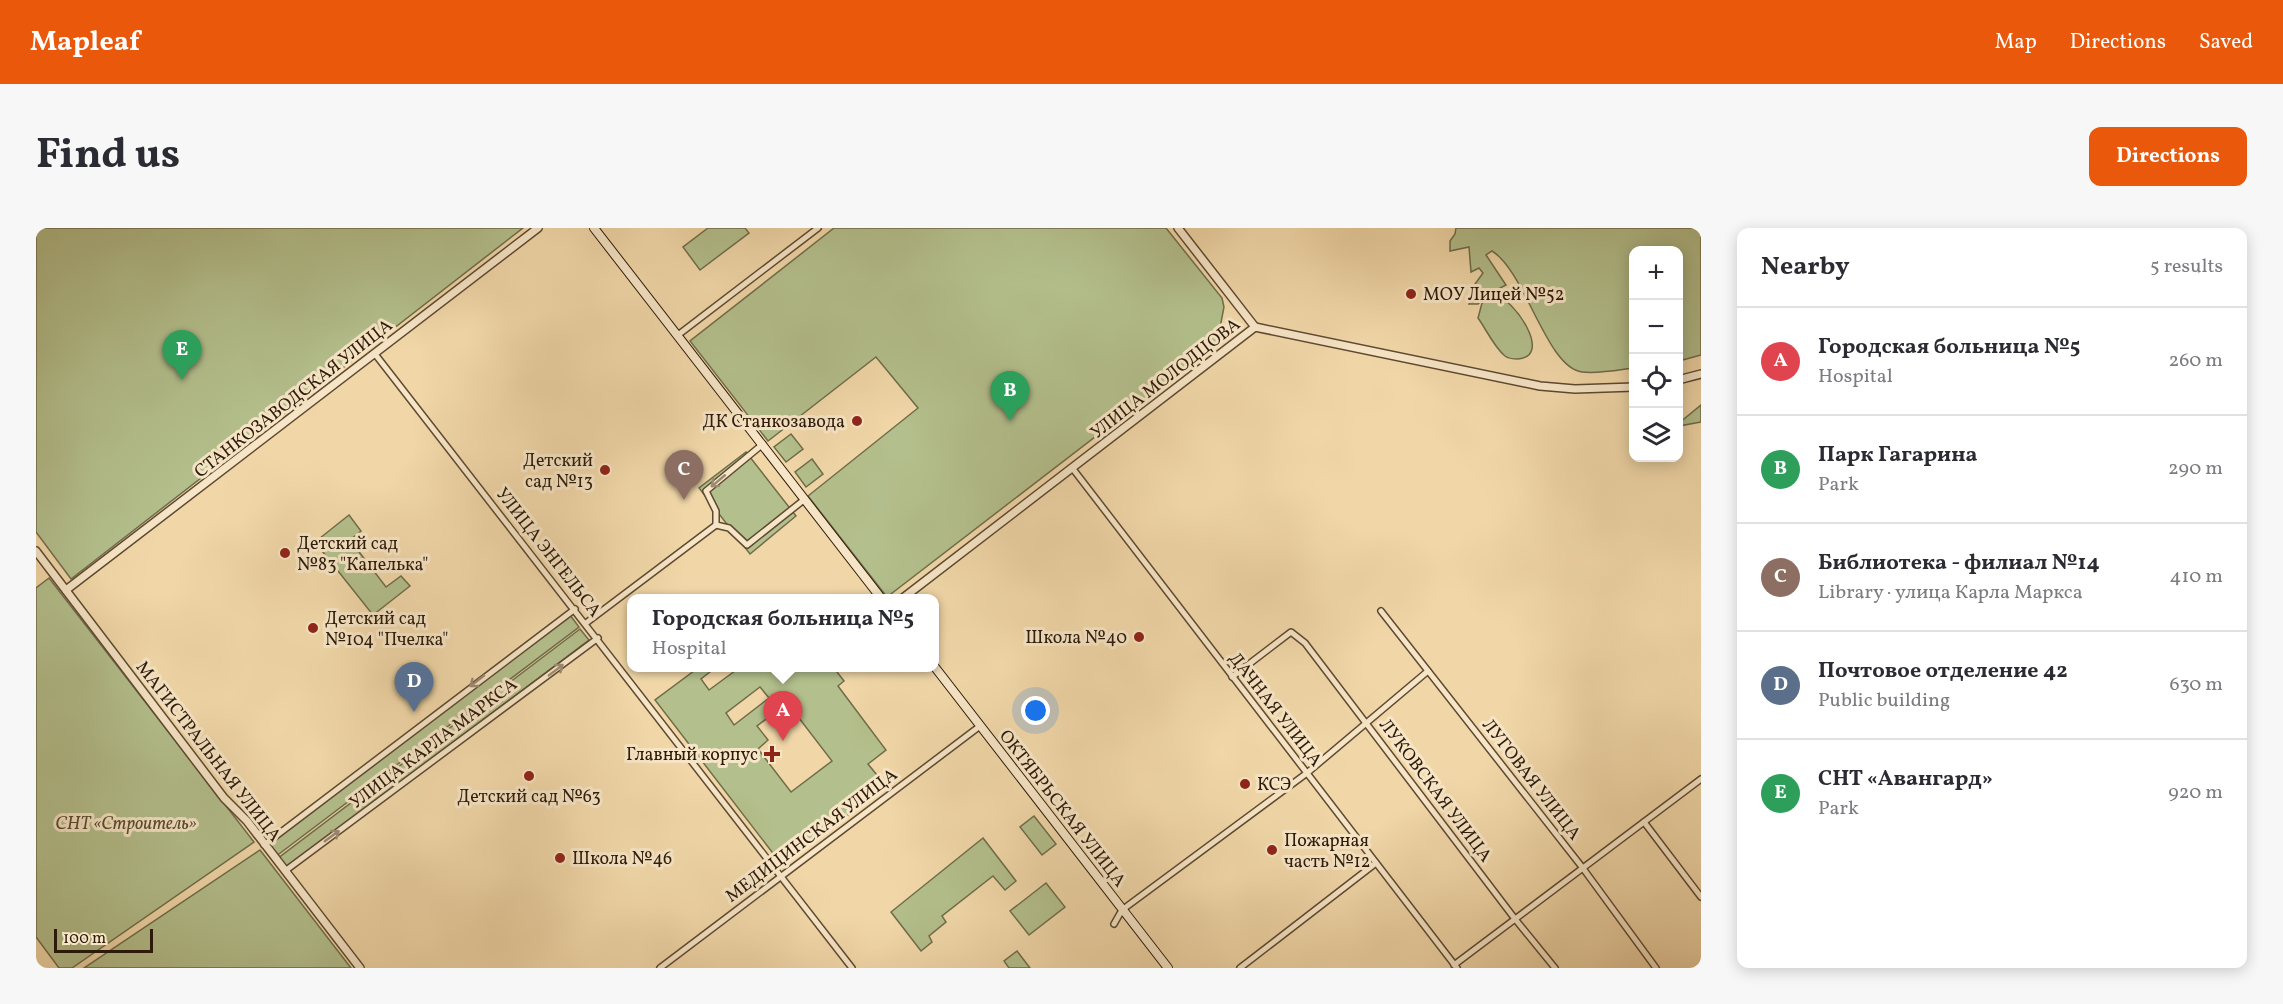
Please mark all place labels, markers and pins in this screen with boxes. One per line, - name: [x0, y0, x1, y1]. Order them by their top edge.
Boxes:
- place label: МОУ Лицей №52: [1423, 283, 1564, 308]
- marker: МОУ Лицей №52: [1404, 287, 1418, 301]
- pin: E: [162, 330, 202, 380]
- pin: B: [990, 372, 1030, 421]
- place label: ДК Станкозавода: [703, 410, 845, 435]
- marker: ДК Станкозавода: [850, 414, 864, 428]
- place label: Детский сад №13: [523, 449, 593, 495]
- pin: C: [664, 450, 704, 500]
- marker: Детский сад №13: [598, 463, 612, 477]
- place label: Детский сад №83 "Капелька": [297, 532, 428, 578]
- marker: Детский сад №83 "Капелька": [278, 546, 292, 560]
- place label: Детский сад №104 "Пчелка": [325, 607, 448, 653]
- marker: Детский сад №104 "Пчелка": [306, 621, 320, 635]
- place label: Школа №40: [1025, 626, 1127, 651]
- marker: Школа №40: [1132, 630, 1146, 644]
- pin: D: [394, 662, 434, 712]
- pin: A: [764, 692, 802, 741]
- place label: Главный корпус: [626, 743, 758, 768]
- marker: Главный корпус: [763, 745, 781, 763]
- marker: Детский сад №63: [522, 769, 536, 783]
- place label: КСЭ: [1257, 773, 1291, 798]
- marker: КСЭ: [1238, 777, 1252, 791]
- place label: Детский сад №63: [457, 785, 601, 810]
- place label: Пожарная часть №12: [1284, 829, 1370, 875]
- marker: Пожарная часть №12: [1265, 843, 1279, 857]
- place label: Школа №46: [572, 847, 672, 872]
- marker: Школа №46: [553, 851, 567, 865]

